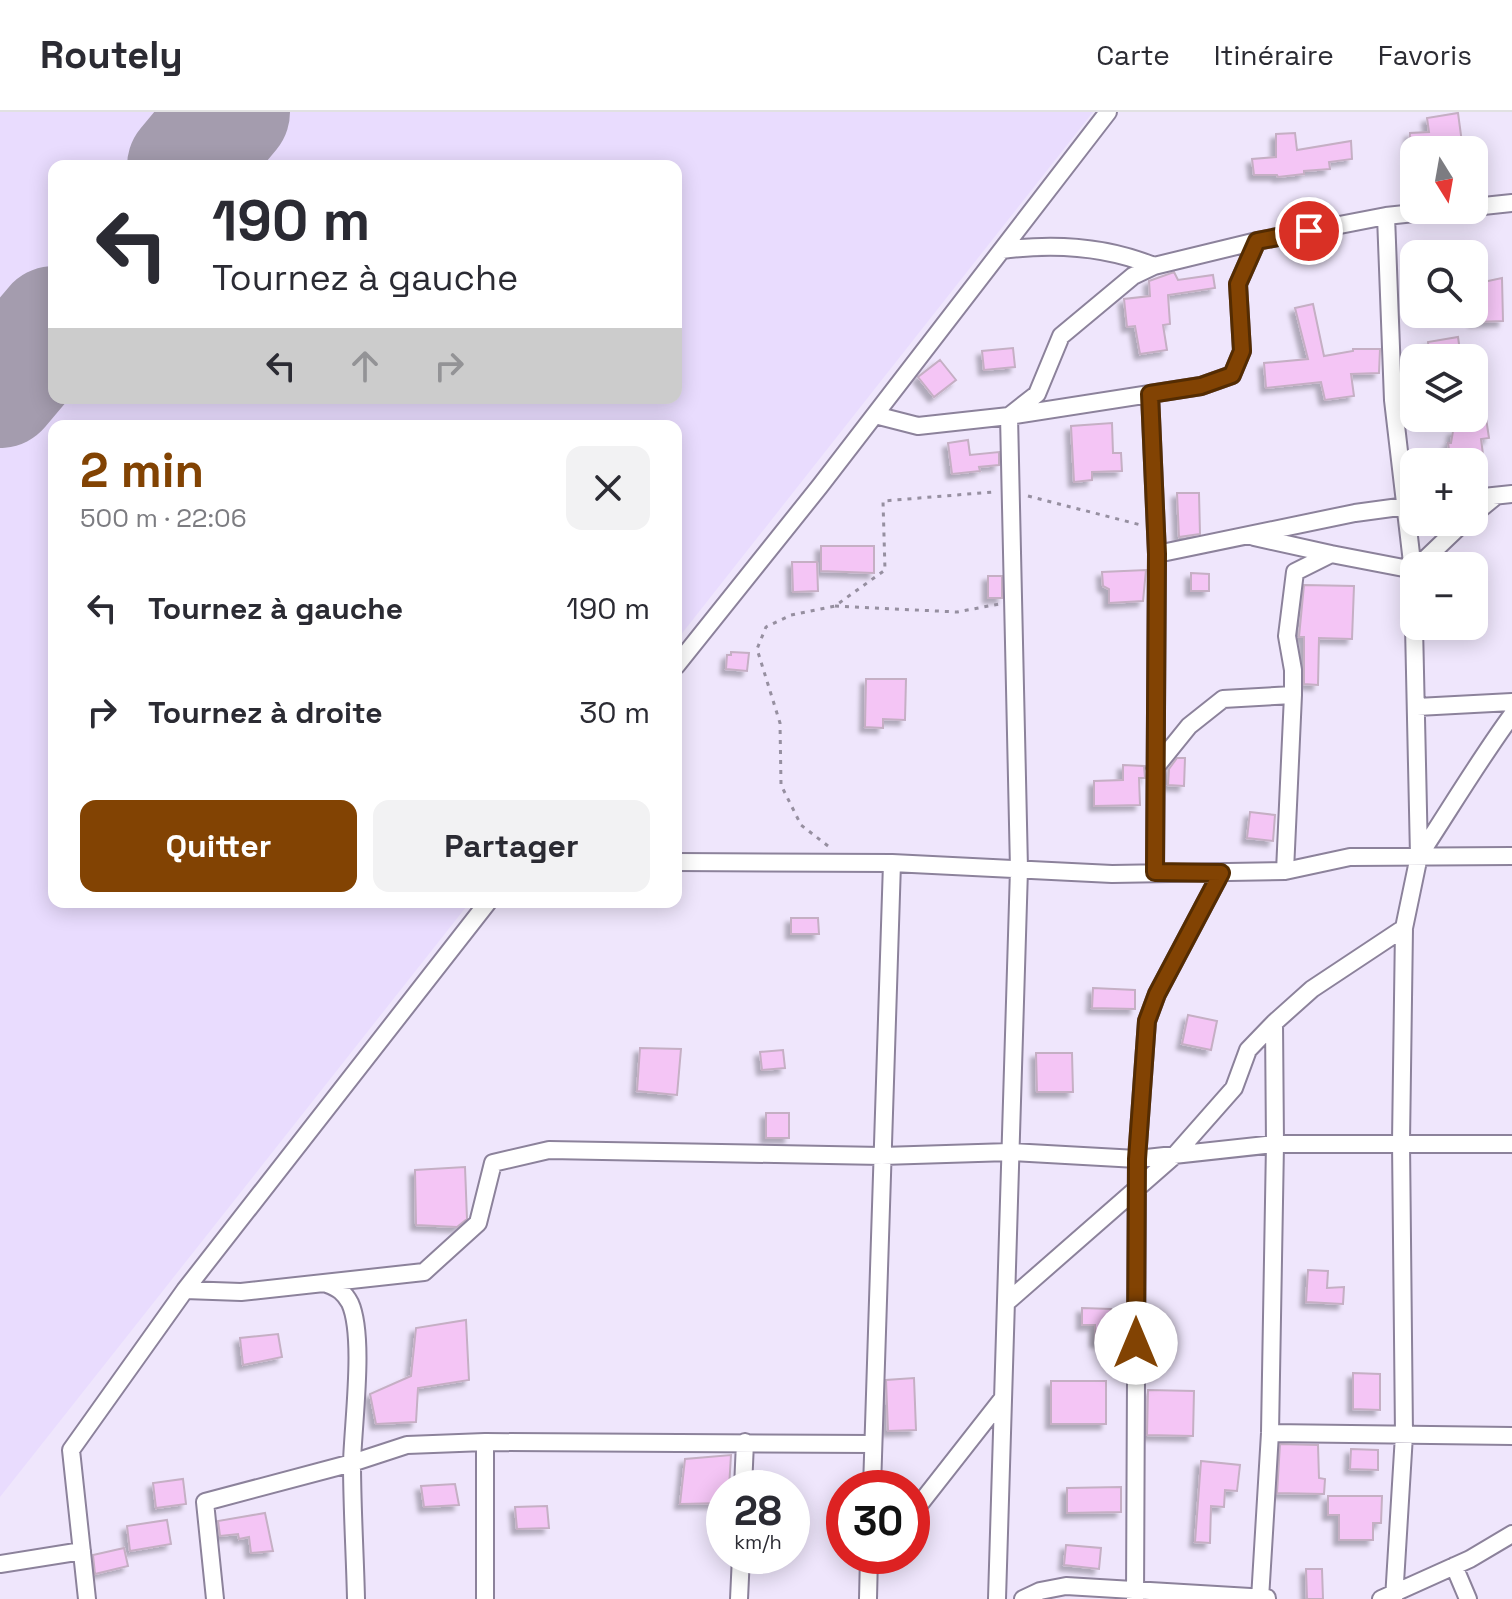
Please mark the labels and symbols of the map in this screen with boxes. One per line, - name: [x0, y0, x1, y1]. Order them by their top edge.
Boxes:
- north arrow: [1400, 136, 1488, 224]
- pin: [1275, 197, 1343, 265]
- position arrow: [1094, 1301, 1178, 1385]
- speed limit sign: 30: [826, 1470, 930, 1574]

